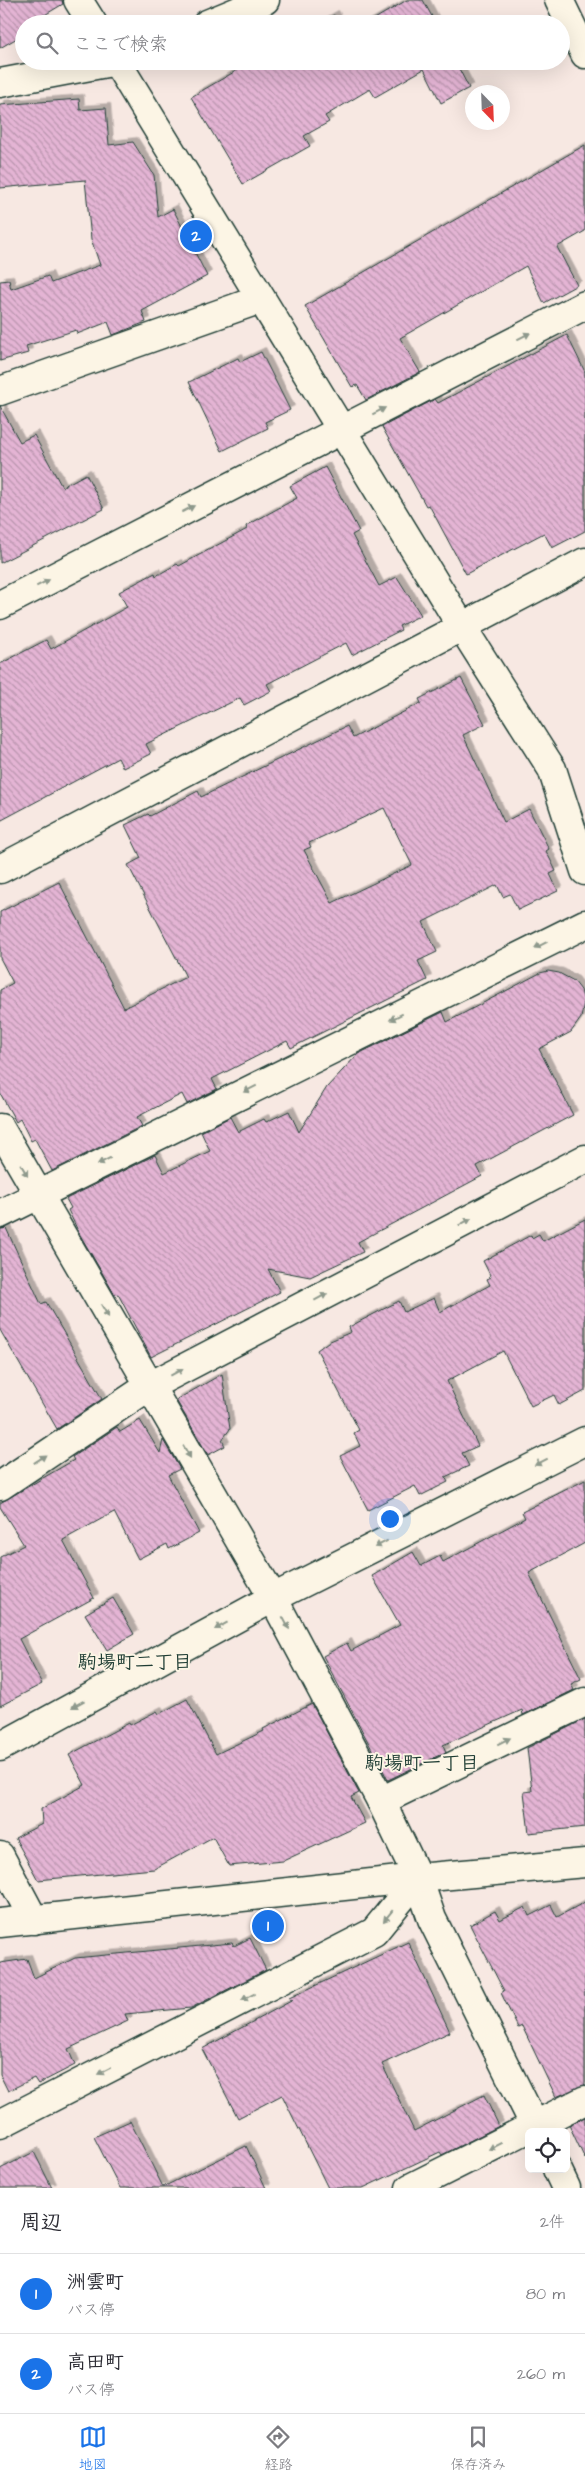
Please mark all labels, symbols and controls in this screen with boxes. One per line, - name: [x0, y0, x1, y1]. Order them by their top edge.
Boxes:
- search box: [15, 15, 570, 70]
- icon: search: [33, 29, 61, 57]
- text: ここで検索: [73, 31, 168, 58]
- north arrow: [465, 85, 510, 130]
- pin: 2: [180, 217, 212, 255]
- one-way arrow: [517, 332, 531, 340]
- one-way arrow: [372, 407, 387, 415]
- one-way arrow: [181, 505, 195, 513]
- one-way arrow: [36, 579, 51, 587]
- one-way arrow: [534, 942, 548, 950]
- one-way arrow: [388, 1013, 403, 1021]
- one-way arrow: [243, 1085, 257, 1093]
- one-way arrow: [97, 1157, 111, 1165]
- one-way arrow: [20, 1163, 28, 1178]
- one-way arrow: [458, 1218, 473, 1226]
- one-way arrow: [314, 1293, 329, 1301]
- one-way arrow: [101, 1304, 109, 1319]
- one-way arrow: [170, 1368, 184, 1376]
- one-way arrow: [182, 1445, 191, 1458]
- one-way arrow: [34, 1454, 47, 1464]
- one-way arrow: [534, 1458, 549, 1467]
- your location: [377, 1506, 403, 1532]
- one-way arrow: [374, 1540, 388, 1548]
- one-way arrow: [281, 1616, 290, 1629]
- one-way arrow: [214, 1622, 228, 1631]
- district label: 駒場町二丁目: [78, 1649, 192, 1676]
- one-way arrow: [72, 1700, 85, 1709]
- one-way arrow: [496, 1737, 511, 1746]
- district label: 駒場町一丁目: [365, 1750, 479, 1777]
- pin: 1: [252, 1907, 284, 1945]
- one-way arrow: [382, 1909, 393, 1922]
- one-way arrow: [241, 1993, 256, 2001]
- one-way arrow: [97, 2067, 111, 2075]
- map controls: [525, 2128, 570, 2173]
- button: locate: [525, 2128, 570, 2173]
- one-way arrow: [487, 2142, 502, 2150]
- text: 周辺: [20, 2208, 62, 2237]
- text: 2件: [540, 2211, 565, 2233]
- text: 洲雲町: [67, 2269, 124, 2296]
- text: 1: [35, 2283, 37, 2305]
- text: 80 m: [526, 2283, 565, 2305]
- text: バス停: [67, 2299, 115, 2321]
- text: 高田町: [67, 2349, 124, 2376]
- text: 2: [31, 2363, 41, 2385]
- text: 260 m: [517, 2363, 565, 2385]
- text: バス停: [67, 2379, 115, 2401]
- tab: 地図: [79, 2423, 107, 2475]
- tab: 経路: [264, 2423, 292, 2475]
- tab: 保存済み: [450, 2423, 506, 2475]

